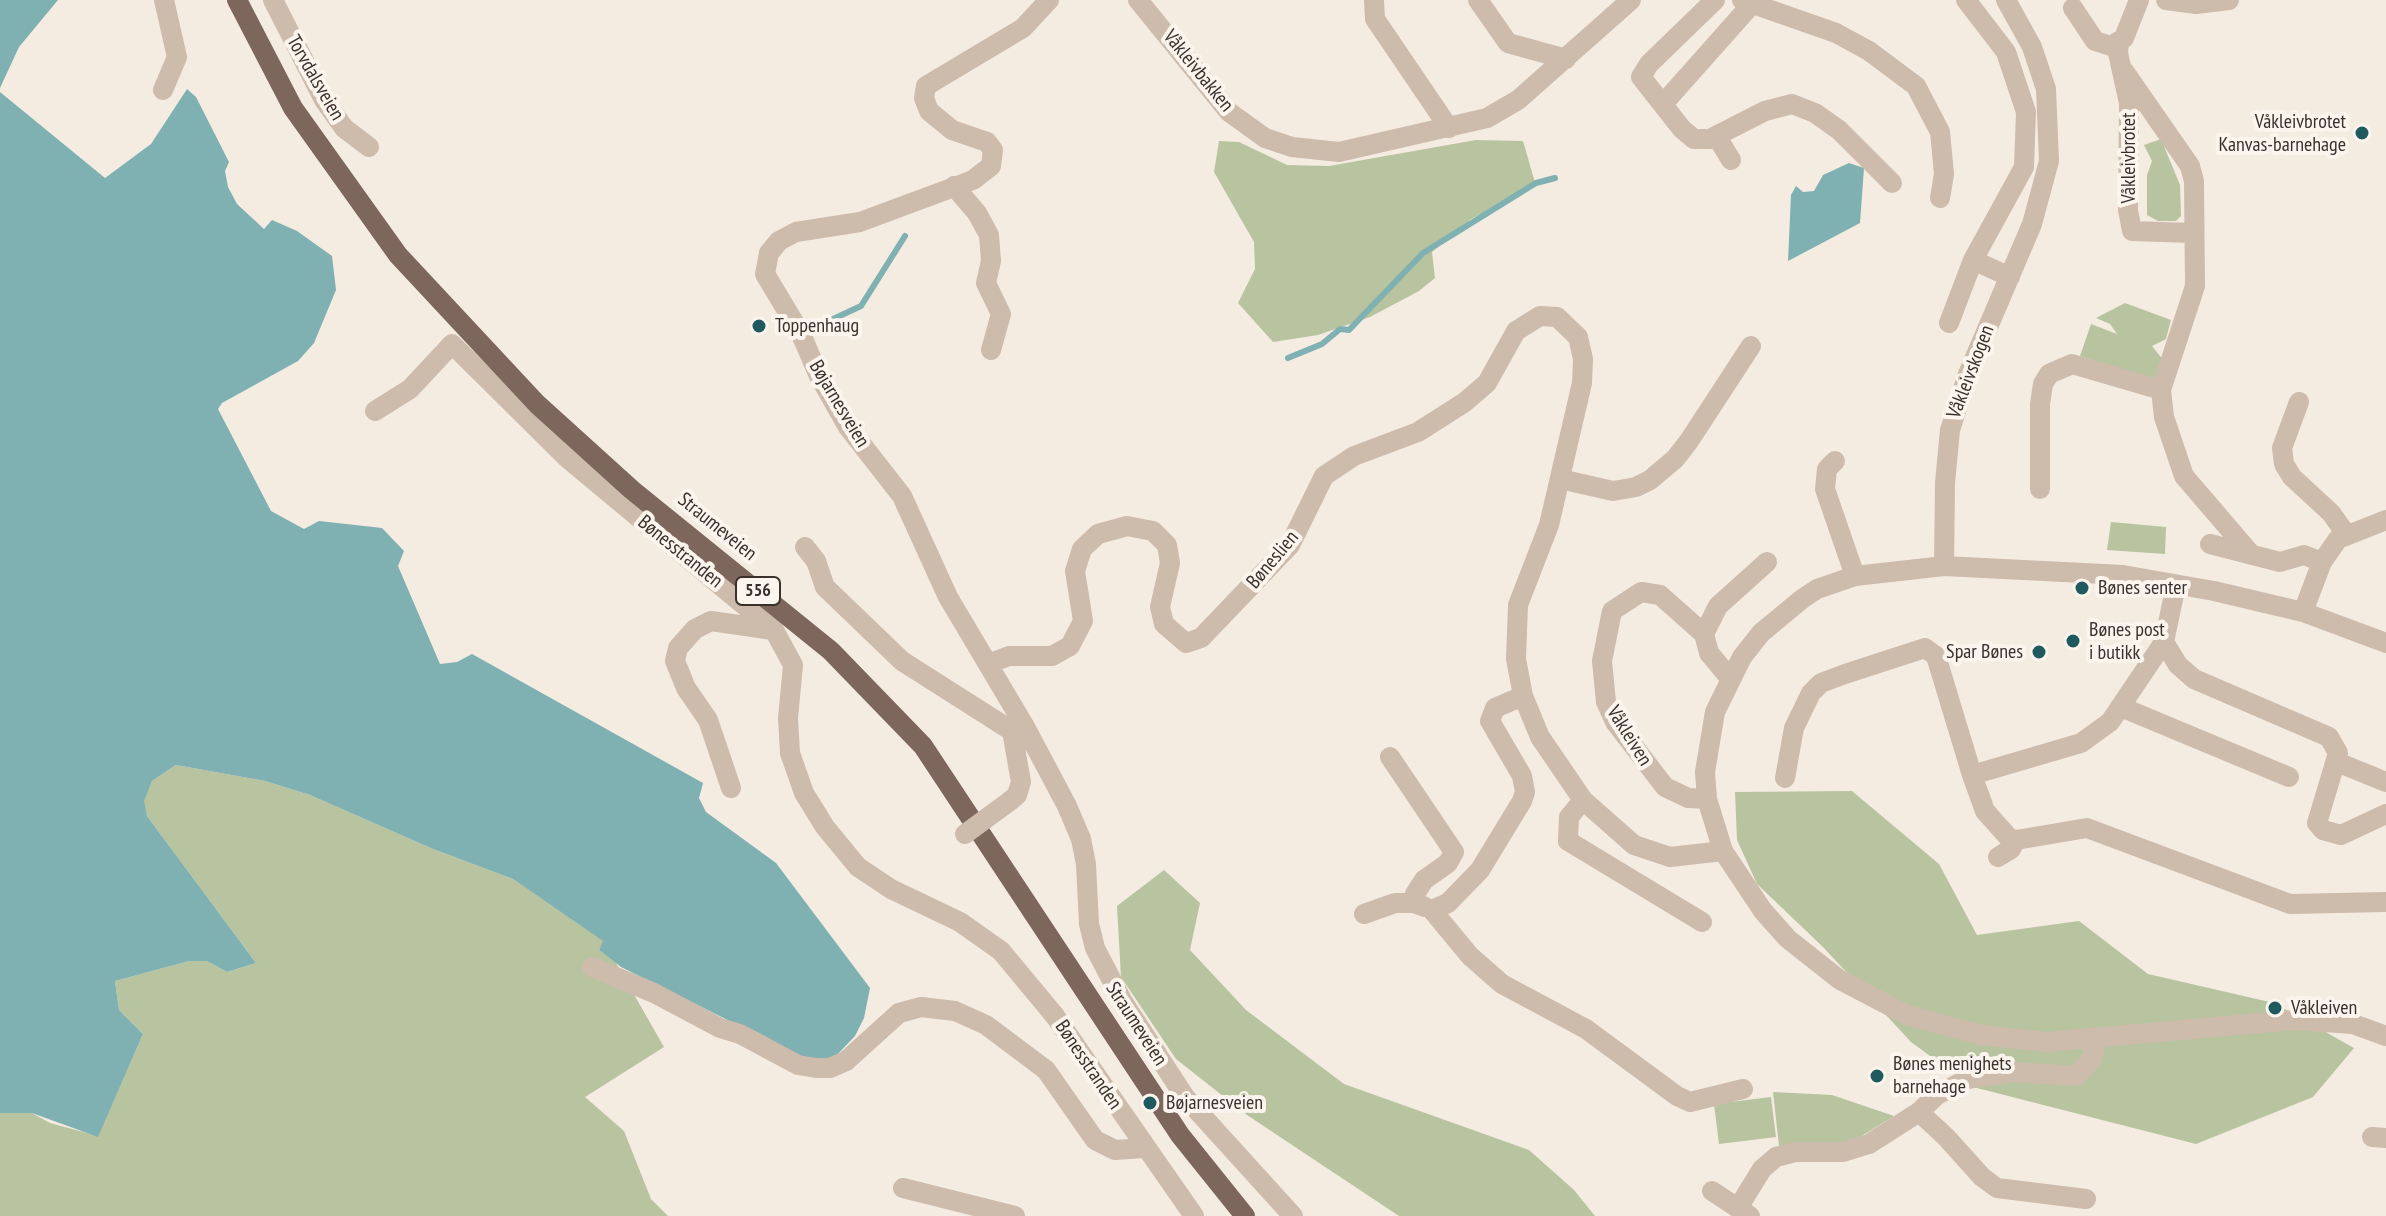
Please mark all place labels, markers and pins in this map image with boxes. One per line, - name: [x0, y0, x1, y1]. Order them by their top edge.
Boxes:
- place label: Våkleivbrotet Kanvas-barnehage: [2219, 110, 2346, 157]
- marker: Våkleivbrotet Kanvas-barnehage: [2353, 124, 2371, 142]
- place label: Toppenhaug: [775, 314, 859, 338]
- marker: Toppenhaug: [750, 317, 768, 335]
- place label: Bønes senter: [2098, 576, 2187, 600]
- marker: Bønes senter: [2073, 579, 2091, 597]
- place label: Bønes post i butikk: [2089, 618, 2165, 665]
- marker: Bønes post i butikk: [2064, 632, 2082, 650]
- place label: Spar Bønes: [1946, 640, 2023, 664]
- marker: Spar Bønes: [2030, 643, 2048, 661]
- place label: Våkleiven: [2291, 996, 2357, 1020]
- marker: Våkleiven: [2266, 999, 2284, 1017]
- place label: Bønes menighets barnehage: [1893, 1052, 2012, 1099]
- marker: Bønes menighets barnehage: [1868, 1067, 1886, 1085]
- place label: Bøjarnesveien: [1166, 1091, 1263, 1115]
- marker: Bøjarnesveien: [1141, 1094, 1159, 1112]

